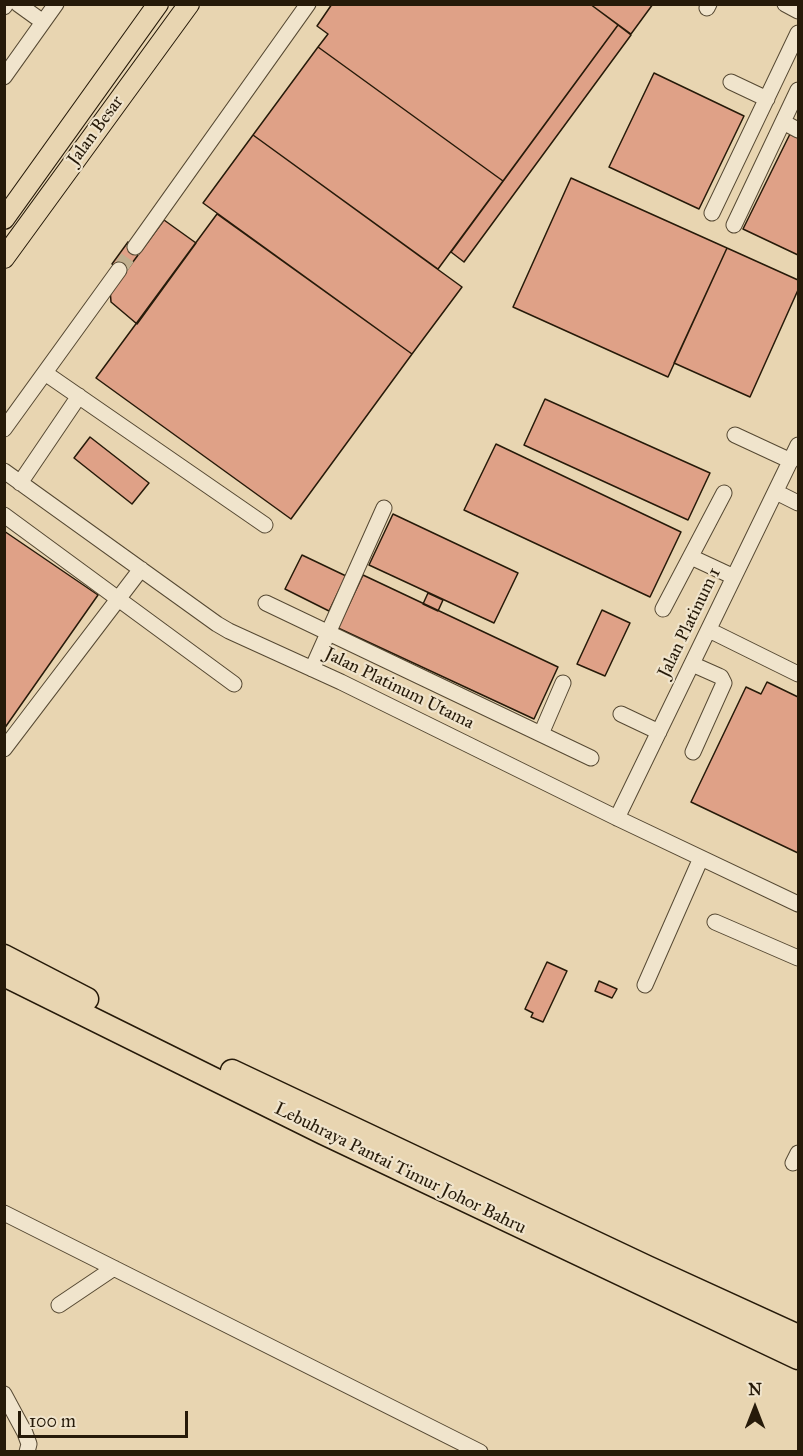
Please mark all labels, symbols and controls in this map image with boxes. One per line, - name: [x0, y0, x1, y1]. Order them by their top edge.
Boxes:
- street label: Jalan Besar: [64, 92, 128, 170]
- street label: Jalan Platinum 1: [654, 564, 726, 682]
- street label: Jalan Platinum Utama: [321, 643, 477, 735]
- street label: Lebuhraya Pantai Timur Johor Bahru: [271, 1099, 529, 1239]
- north arrow: [725, 1378, 785, 1438]
- text: N: [748, 1380, 762, 1399]
- scale bar: [21, 1399, 190, 1437]
- text: 100 m: [29, 1410, 76, 1432]

